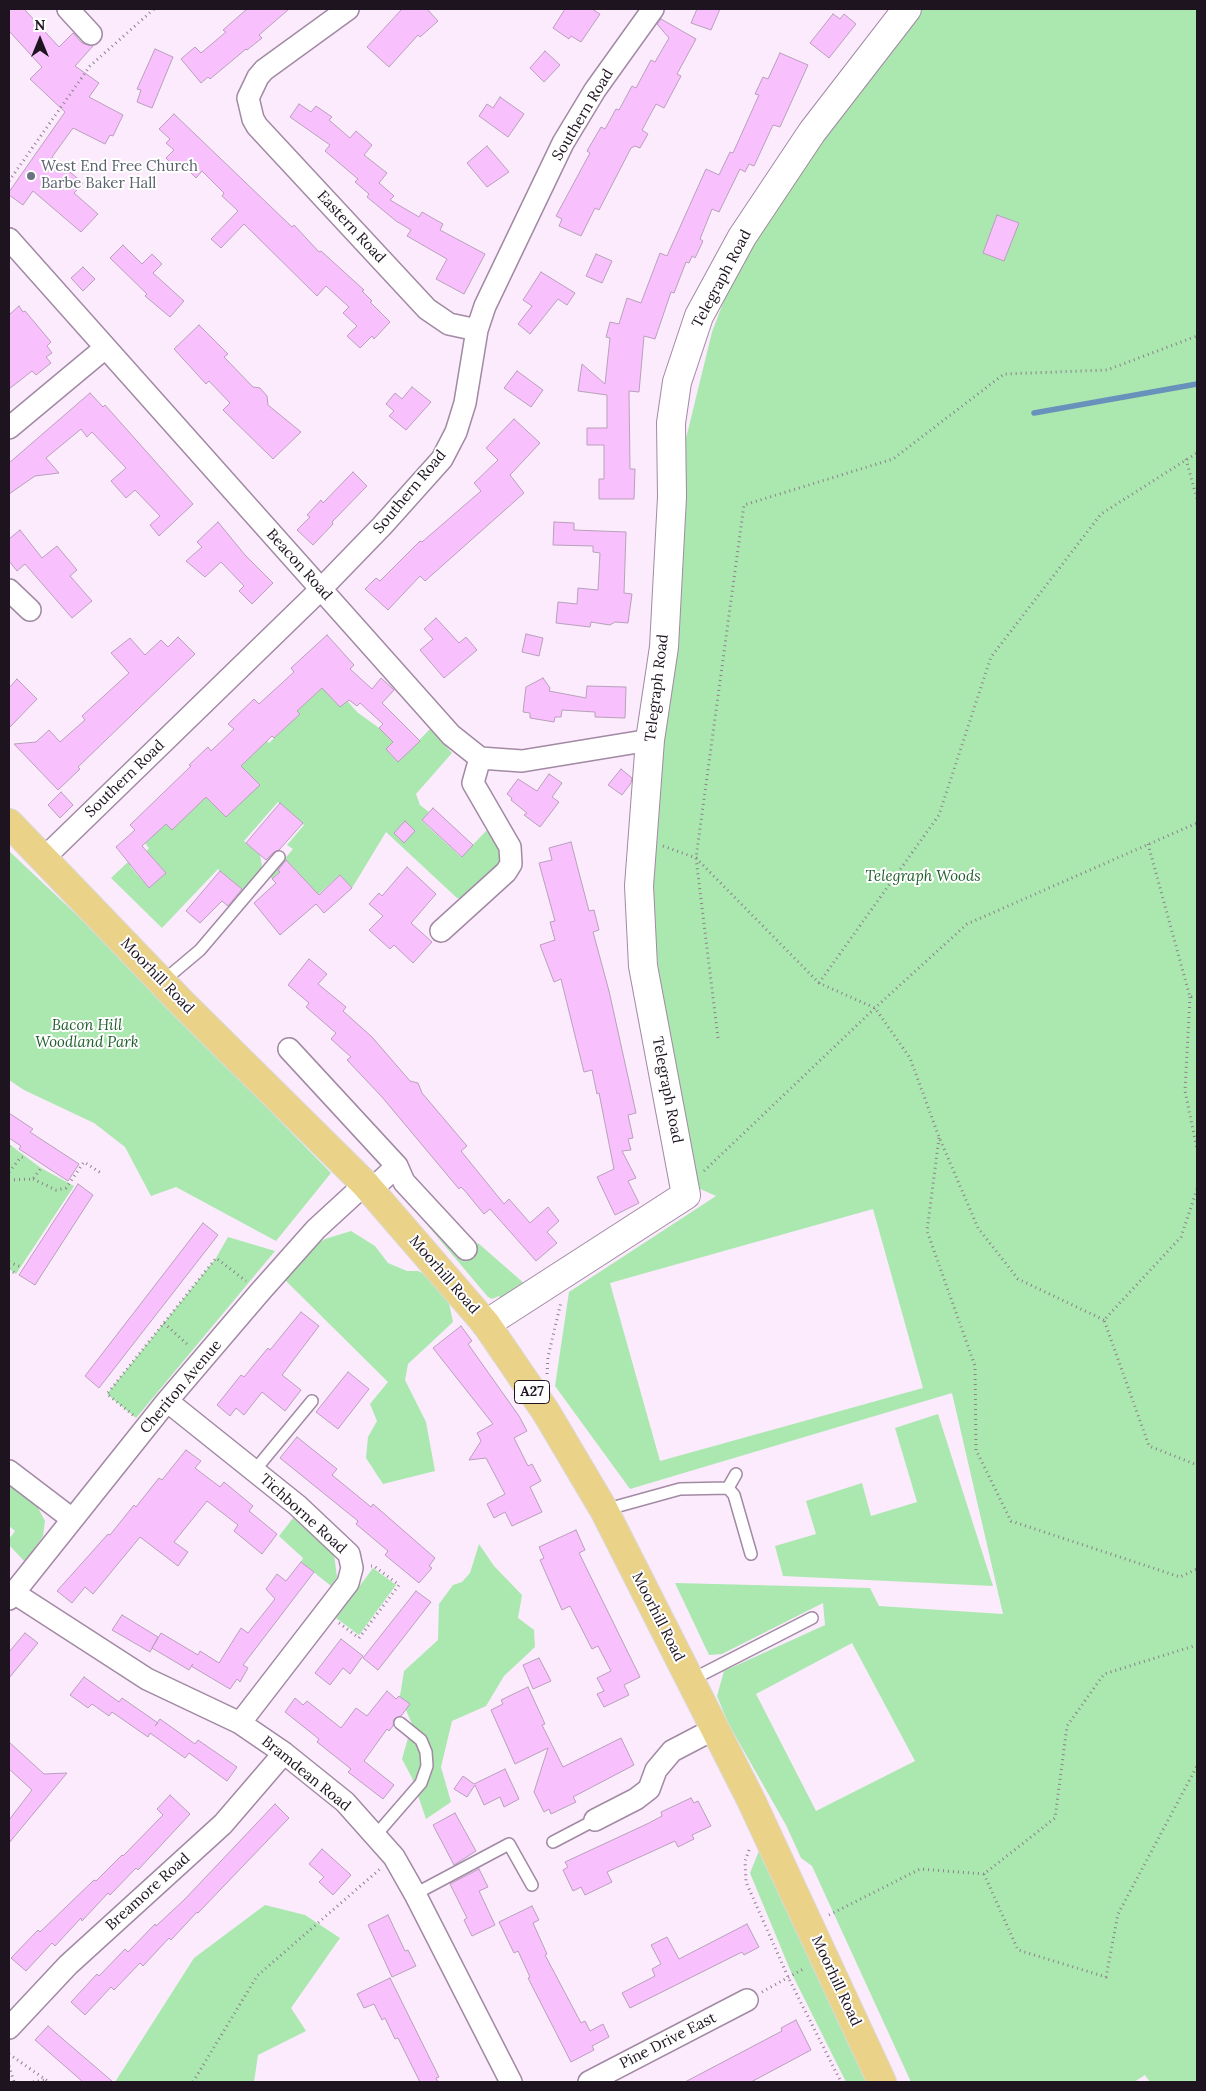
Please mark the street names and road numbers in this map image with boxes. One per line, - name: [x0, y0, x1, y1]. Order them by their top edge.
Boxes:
- street label: Southern Road: [549, 66, 617, 164]
- street label: Eastern Road: [313, 187, 389, 267]
- street label: Telegraph Road: [689, 227, 755, 331]
- street label: Southern Road: [370, 447, 450, 537]
- street label: Beacon Road: [262, 526, 336, 604]
- street label: Telegraph Road: [641, 633, 673, 743]
- street label: Southern Road: [82, 737, 168, 821]
- street label: Moorhill Road: [117, 935, 197, 1017]
- street label: Telegraph Road: [648, 1035, 686, 1145]
- street label: Moorhill Road: [405, 1232, 483, 1318]
- street label: Cheriton Avenue: [136, 1336, 226, 1438]
- road number: A27: [514, 1380, 550, 1404]
- street label: Tichborne Road: [256, 1470, 350, 1558]
- street label: Moorhill Road: [628, 1569, 688, 1665]
- street label: Bramdean Road: [258, 1733, 354, 1815]
- street label: Breamore Road: [102, 1850, 194, 1934]
- street label: Moorhill Road: [807, 1933, 865, 2029]
- street label: Pine Drive East: [617, 2009, 719, 2073]

